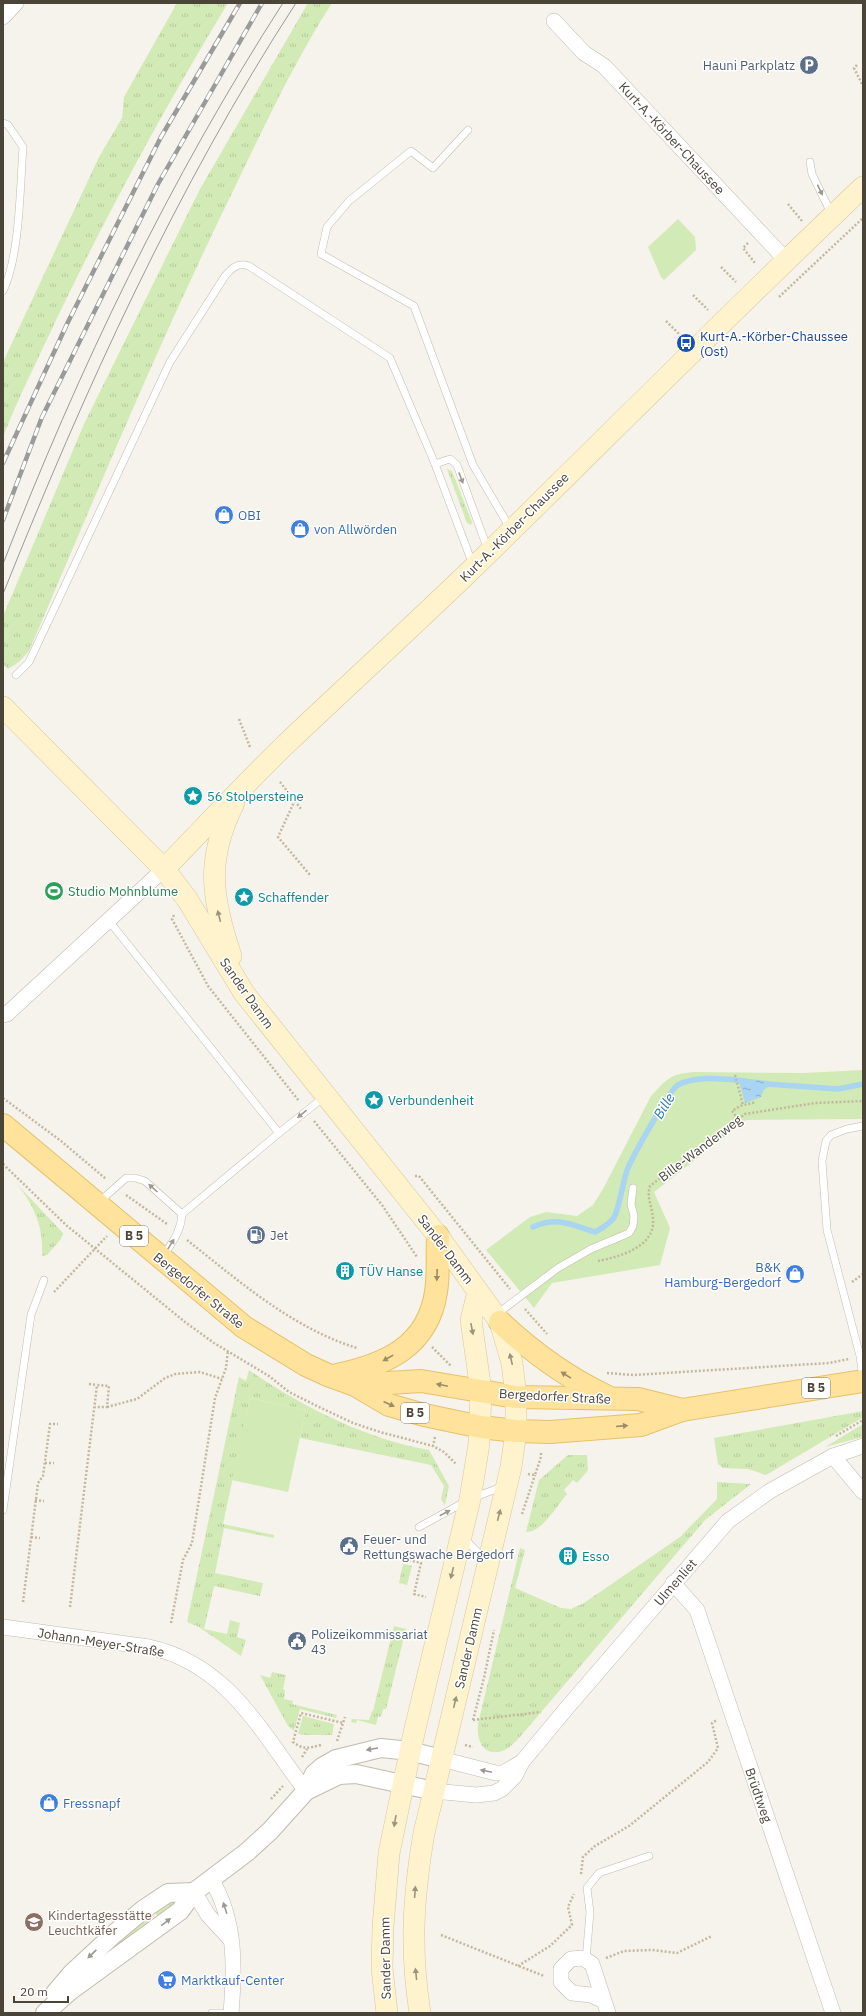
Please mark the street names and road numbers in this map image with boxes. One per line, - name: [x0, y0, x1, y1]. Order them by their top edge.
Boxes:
- street label: Kurt-A.-Körber-Chaussee: [615, 78, 728, 198]
- street label: Kurt-A.-Körber-Chaussee: [456, 469, 573, 586]
- street label: Sander Damm: [216, 955, 277, 1032]
- street label: Bille-Wanderweg: [655, 1111, 746, 1185]
- street label: Sander Damm: [414, 1211, 477, 1287]
- road number: B 5: [120, 1226, 148, 1246]
- street label: Bergedorfer Straße: [150, 1249, 248, 1332]
- road number: B 5: [802, 1378, 830, 1398]
- street label: Bergedorfer Straße: [499, 1385, 611, 1408]
- road number: B 5: [401, 1403, 429, 1423]
- street label: Ulmenliet: [650, 1555, 700, 1609]
- street label: Sander Damm: [451, 1606, 486, 1690]
- street label: Johann-Meyer-Straße: [36, 1624, 165, 1661]
- street label: Brüdtweg: [741, 1766, 776, 1825]
- street label: Sander Damm: [376, 1916, 395, 2000]

